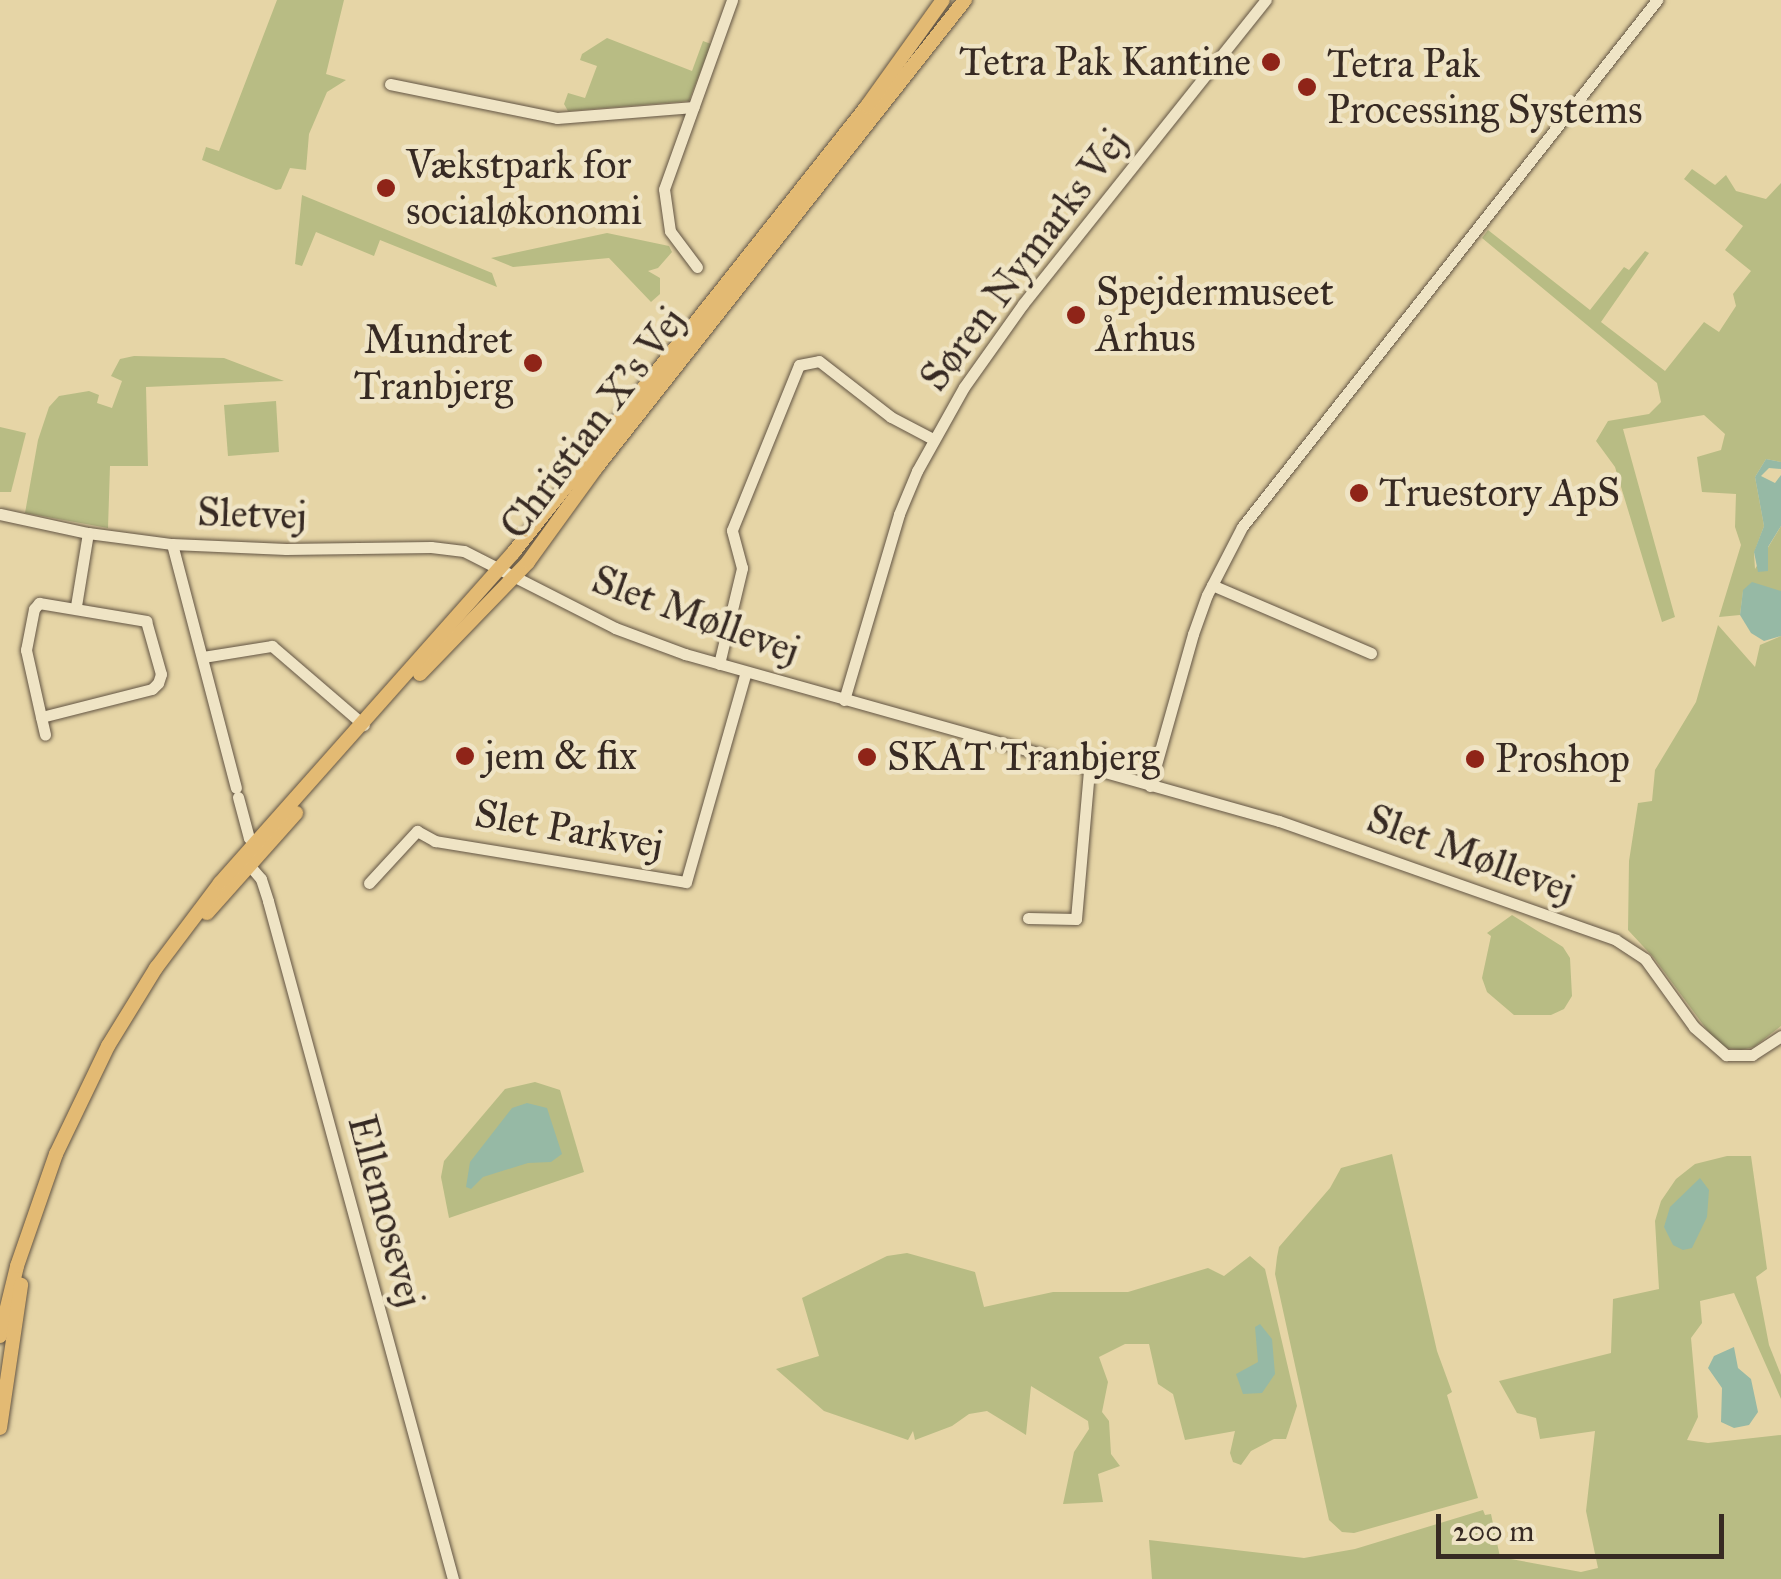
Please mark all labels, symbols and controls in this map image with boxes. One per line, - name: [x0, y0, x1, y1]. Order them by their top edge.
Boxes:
- place label: Tetra Pak Kantine: [959, 38, 1251, 86]
- place label: Tetra Pak Processing Systems: [1327, 40, 1643, 134]
- marker: Tetra Pak Kantine: [1260, 51, 1282, 73]
- marker: Tetra Pak Processing Systems: [1296, 76, 1318, 98]
- street label: Søren Nymarks Vej: [910, 120, 1138, 400]
- place label: Vækstpark for socialøkonomi: [406, 141, 642, 235]
- marker: Vækstpark for socialøkonomi: [375, 177, 397, 199]
- place label: Spejdermuseet Århus: [1096, 268, 1334, 362]
- street label: Christian X's Vej: [490, 298, 696, 548]
- marker: Spejdermuseet Århus: [1065, 304, 1087, 326]
- place label: Mundret Tranbjerg: [354, 316, 513, 410]
- marker: Mundret Tranbjerg: [522, 352, 544, 374]
- place label: Truestory ApS: [1379, 469, 1620, 517]
- marker: Truestory ApS: [1348, 482, 1370, 504]
- street label: Sletvej: [196, 488, 308, 540]
- street label: Slet Møllevej: [586, 555, 806, 675]
- place label: jem & fix: [485, 732, 637, 780]
- place label: SKAT Tranbjerg: [887, 733, 1160, 781]
- place label: Proshop: [1495, 735, 1630, 783]
- marker: jem & fix: [454, 745, 476, 767]
- marker: SKAT Tranbjerg: [856, 746, 878, 768]
- marker: Proshop: [1464, 748, 1486, 770]
- street label: Slet Parkvej: [471, 789, 667, 869]
- street label: Slet Møllevej: [1361, 794, 1581, 914]
- street label: Ellemosevej: [337, 1110, 435, 1312]
- scale bar: [1441, 1494, 1728, 1556]
- text: 200 m: [1453, 1513, 1534, 1549]

